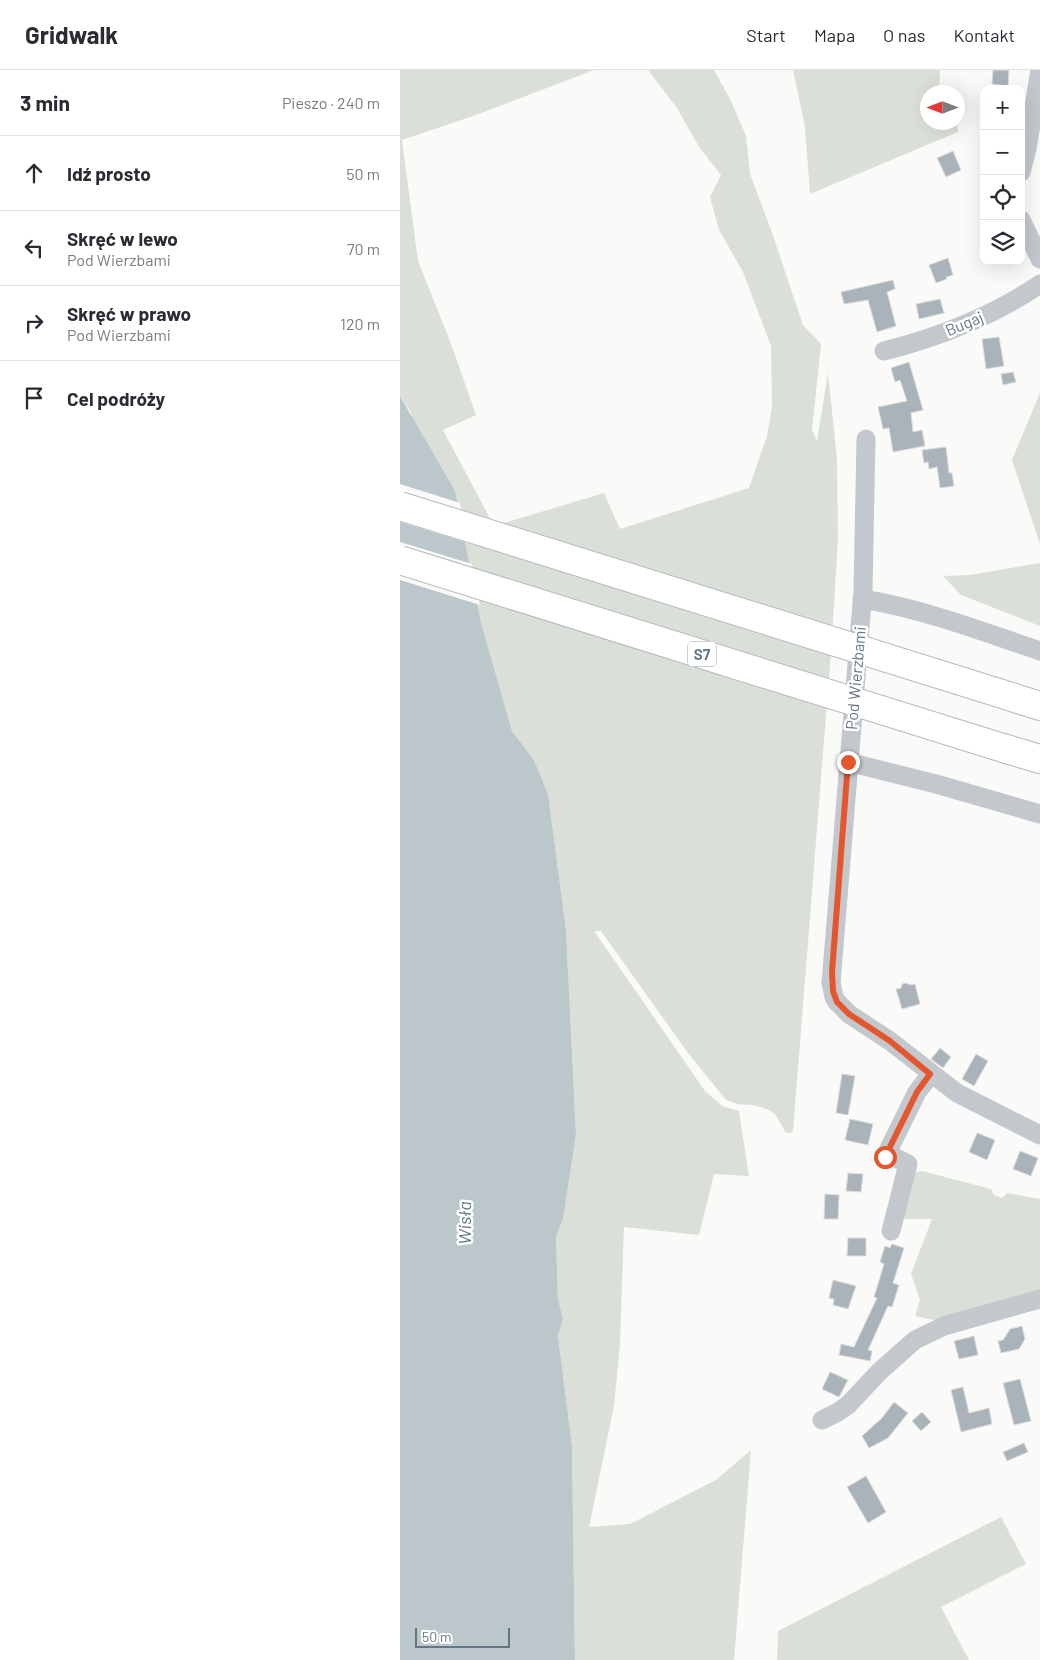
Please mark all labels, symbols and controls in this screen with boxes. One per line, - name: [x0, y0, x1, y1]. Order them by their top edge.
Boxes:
- text: Gridwalk: [25, 20, 118, 49]
- text: Start: [746, 24, 786, 46]
- text: Mapa: [814, 24, 855, 46]
- text: O nas: [883, 24, 925, 46]
- text: Kontakt: [953, 24, 1015, 46]
- north arrow: [920, 85, 965, 130]
- map controls: [980, 85, 1025, 265]
- button: +: [980, 85, 1025, 130]
- text: 3 min: [20, 90, 70, 115]
- text: Pieszo · 240 m: [282, 93, 380, 112]
- button: −: [980, 130, 1025, 175]
- icon: ahead: [20, 159, 48, 187]
- text: Idź prosto: [67, 162, 151, 185]
- text: 50 m: [346, 164, 380, 183]
- button: locate: [980, 175, 1025, 220]
- button: layers: [980, 220, 1025, 265]
- text: Skręć w lewo: [67, 227, 178, 250]
- icon: left: [20, 234, 48, 262]
- text: 70 m: [347, 239, 380, 258]
- text: Pod Wierzbami: [67, 250, 171, 269]
- text: Skręć w prawo: [67, 302, 191, 325]
- street label: Bugaj: [942, 307, 986, 339]
- icon: right: [20, 309, 48, 337]
- text: 120 m: [340, 314, 380, 333]
- text: Pod Wierzbami: [67, 325, 171, 344]
- icon: arrive: [20, 384, 48, 412]
- text: Cel podróży: [67, 387, 165, 410]
- street label: Pod Wierzbami: [841, 626, 869, 730]
- road number: S7: [688, 642, 716, 666]
- route end: [837, 751, 860, 774]
- route start: [874, 1146, 897, 1169]
- water label: Wisła: [453, 1201, 475, 1245]
- scale bar: [415, 1625, 510, 1648]
- text: 50 m: [422, 1628, 451, 1645]

